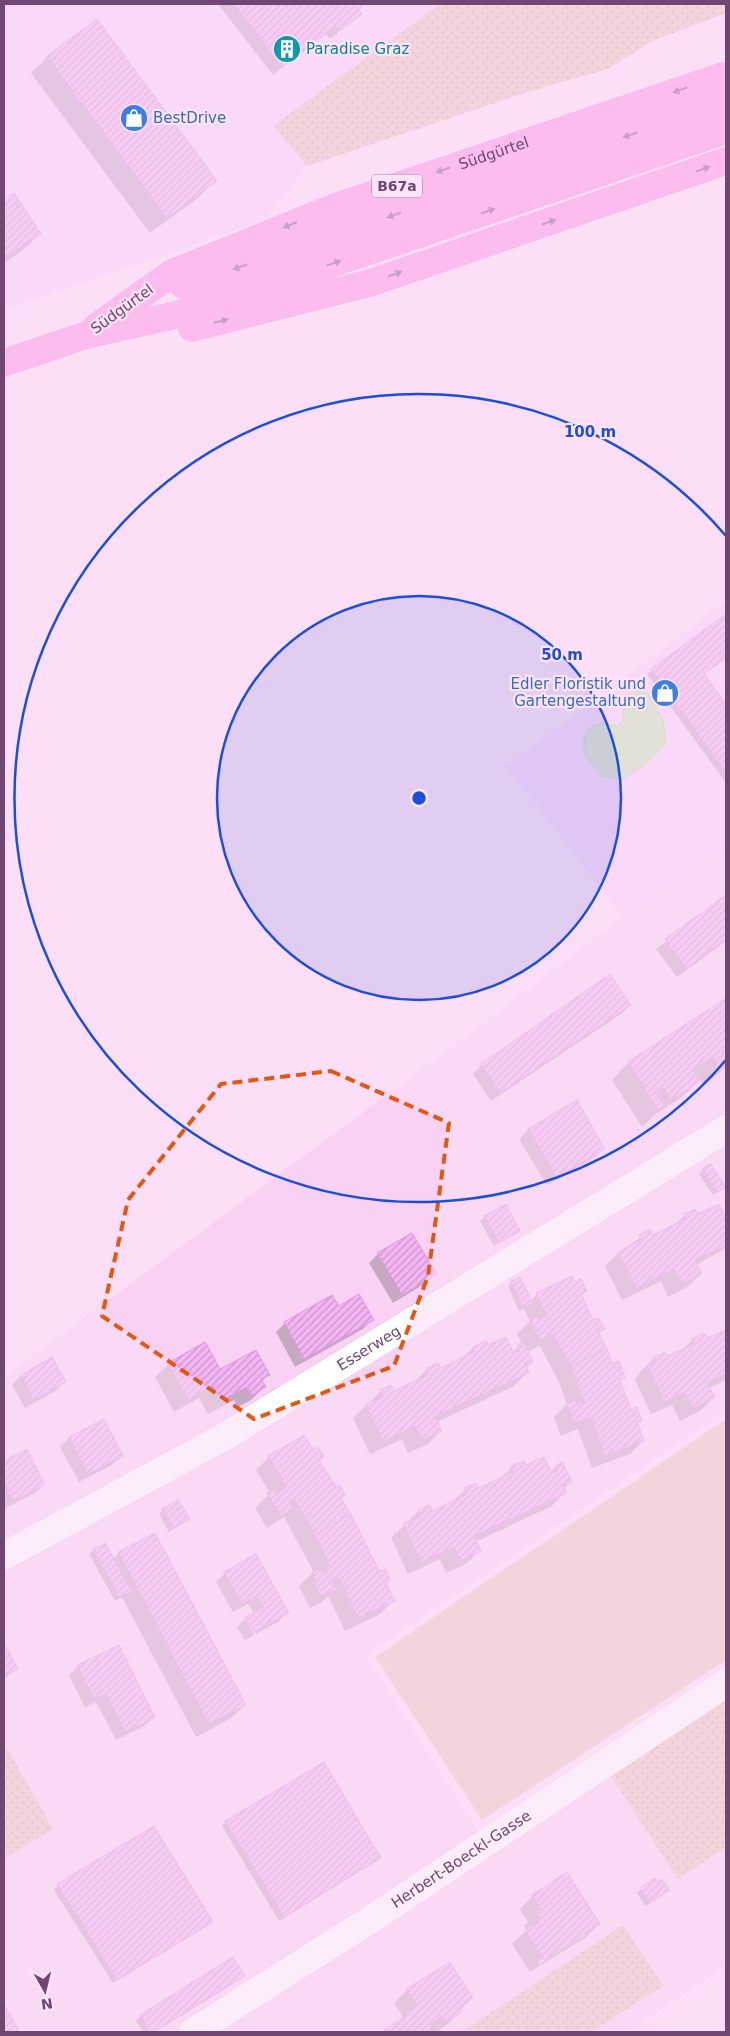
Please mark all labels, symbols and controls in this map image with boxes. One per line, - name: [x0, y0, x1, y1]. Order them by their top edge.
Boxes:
- building icon: Paradise Graz: [272, 34, 302, 64]
- place label: Paradise Graz: [306, 40, 409, 58]
- one-way arrow: [672, 86, 687, 94]
- shop icon: BestDrive: [119, 103, 149, 133]
- place label: BestDrive: [153, 109, 226, 127]
- one-way arrow: [623, 132, 638, 139]
- street label: Südgürtel: [456, 133, 531, 174]
- one-way arrow: [695, 165, 710, 173]
- one-way arrow: [435, 166, 450, 174]
- road number: B67a: [372, 175, 422, 198]
- one-way arrow: [481, 207, 496, 215]
- one-way arrow: [386, 212, 401, 219]
- one-way arrow: [542, 218, 557, 226]
- one-way arrow: [282, 221, 297, 229]
- one-way arrow: [327, 259, 342, 266]
- one-way arrow: [232, 264, 247, 272]
- one-way arrow: [388, 270, 403, 278]
- street label: Südgürtel: [87, 280, 157, 338]
- one-way arrow: [214, 317, 229, 325]
- text: 100 m: [564, 423, 616, 441]
- text: 50 m: [541, 646, 583, 664]
- place label: Edler Floristik und Gartengestaltung: [511, 675, 646, 710]
- shop icon: Edler Floristik und Gartengestaltung: [650, 678, 680, 708]
- centre of rings: [410, 789, 428, 807]
- street label: Esserweg: [334, 1322, 404, 1375]
- street label: Herbert-Boeckl-Gasse: [388, 1806, 534, 1912]
- north arrow: [20, 1966, 70, 2016]
- text: N: [40, 1995, 54, 2013]

